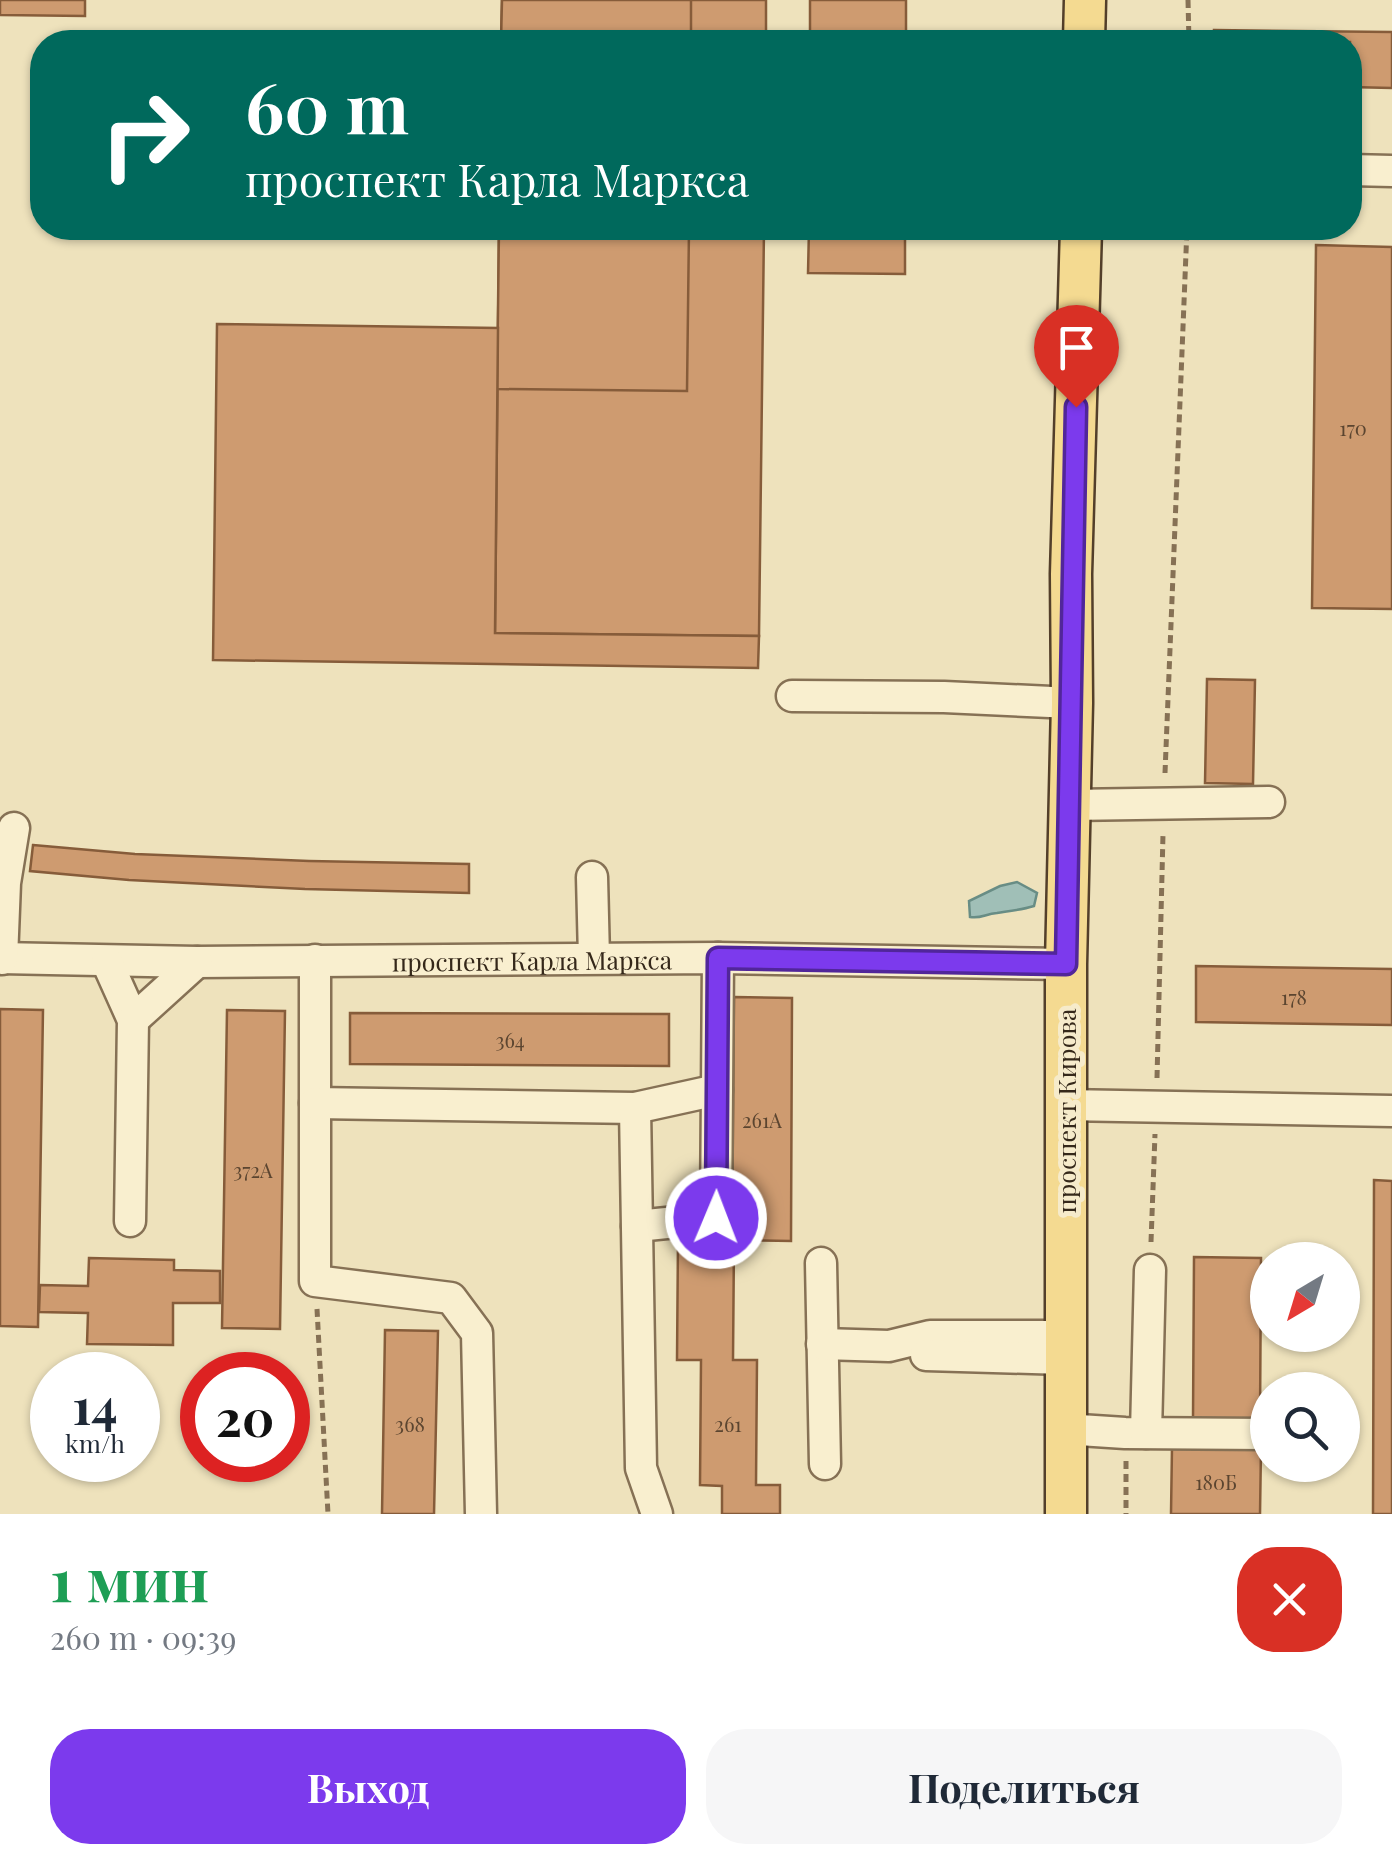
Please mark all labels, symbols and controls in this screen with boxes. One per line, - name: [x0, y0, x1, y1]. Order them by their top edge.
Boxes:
- text: 60 m: [245, 58, 409, 152]
- icon: right: [80, 70, 210, 200]
- text: проспект Карла Маркса: [245, 148, 749, 208]
- pin: [1034, 305, 1119, 408]
- icon: arrive: [1049, 320, 1104, 375]
- house number: 170: [1339, 414, 1367, 441]
- street label: проспект Карла Маркса: [392, 942, 673, 977]
- house number: 178: [1281, 983, 1307, 1010]
- street label: проспект Кирова: [1049, 1008, 1082, 1213]
- house number: 364: [495, 1026, 525, 1053]
- house number: 261А: [742, 1106, 782, 1133]
- house number: 372А: [233, 1156, 273, 1183]
- position arrow: [664, 1166, 768, 1270]
- north arrow: [1250, 1242, 1360, 1352]
- map controls: [1250, 1242, 1360, 1482]
- speed limit sign: 20: [180, 1352, 310, 1482]
- text: 14: [72, 1371, 118, 1438]
- button: search: [1250, 1372, 1360, 1482]
- house number: 368: [395, 1410, 425, 1437]
- house number: 261: [714, 1410, 742, 1437]
- text: km/h: [65, 1426, 125, 1459]
- house number: 180Б: [1195, 1468, 1237, 1495]
- text: 1 мин: [50, 1537, 209, 1617]
- button: close: [1237, 1547, 1342, 1652]
- text: 260 m · 09:39: [50, 1615, 237, 1658]
- button: Выход: [50, 1729, 686, 1844]
- button: Поделиться: [706, 1729, 1342, 1844]

